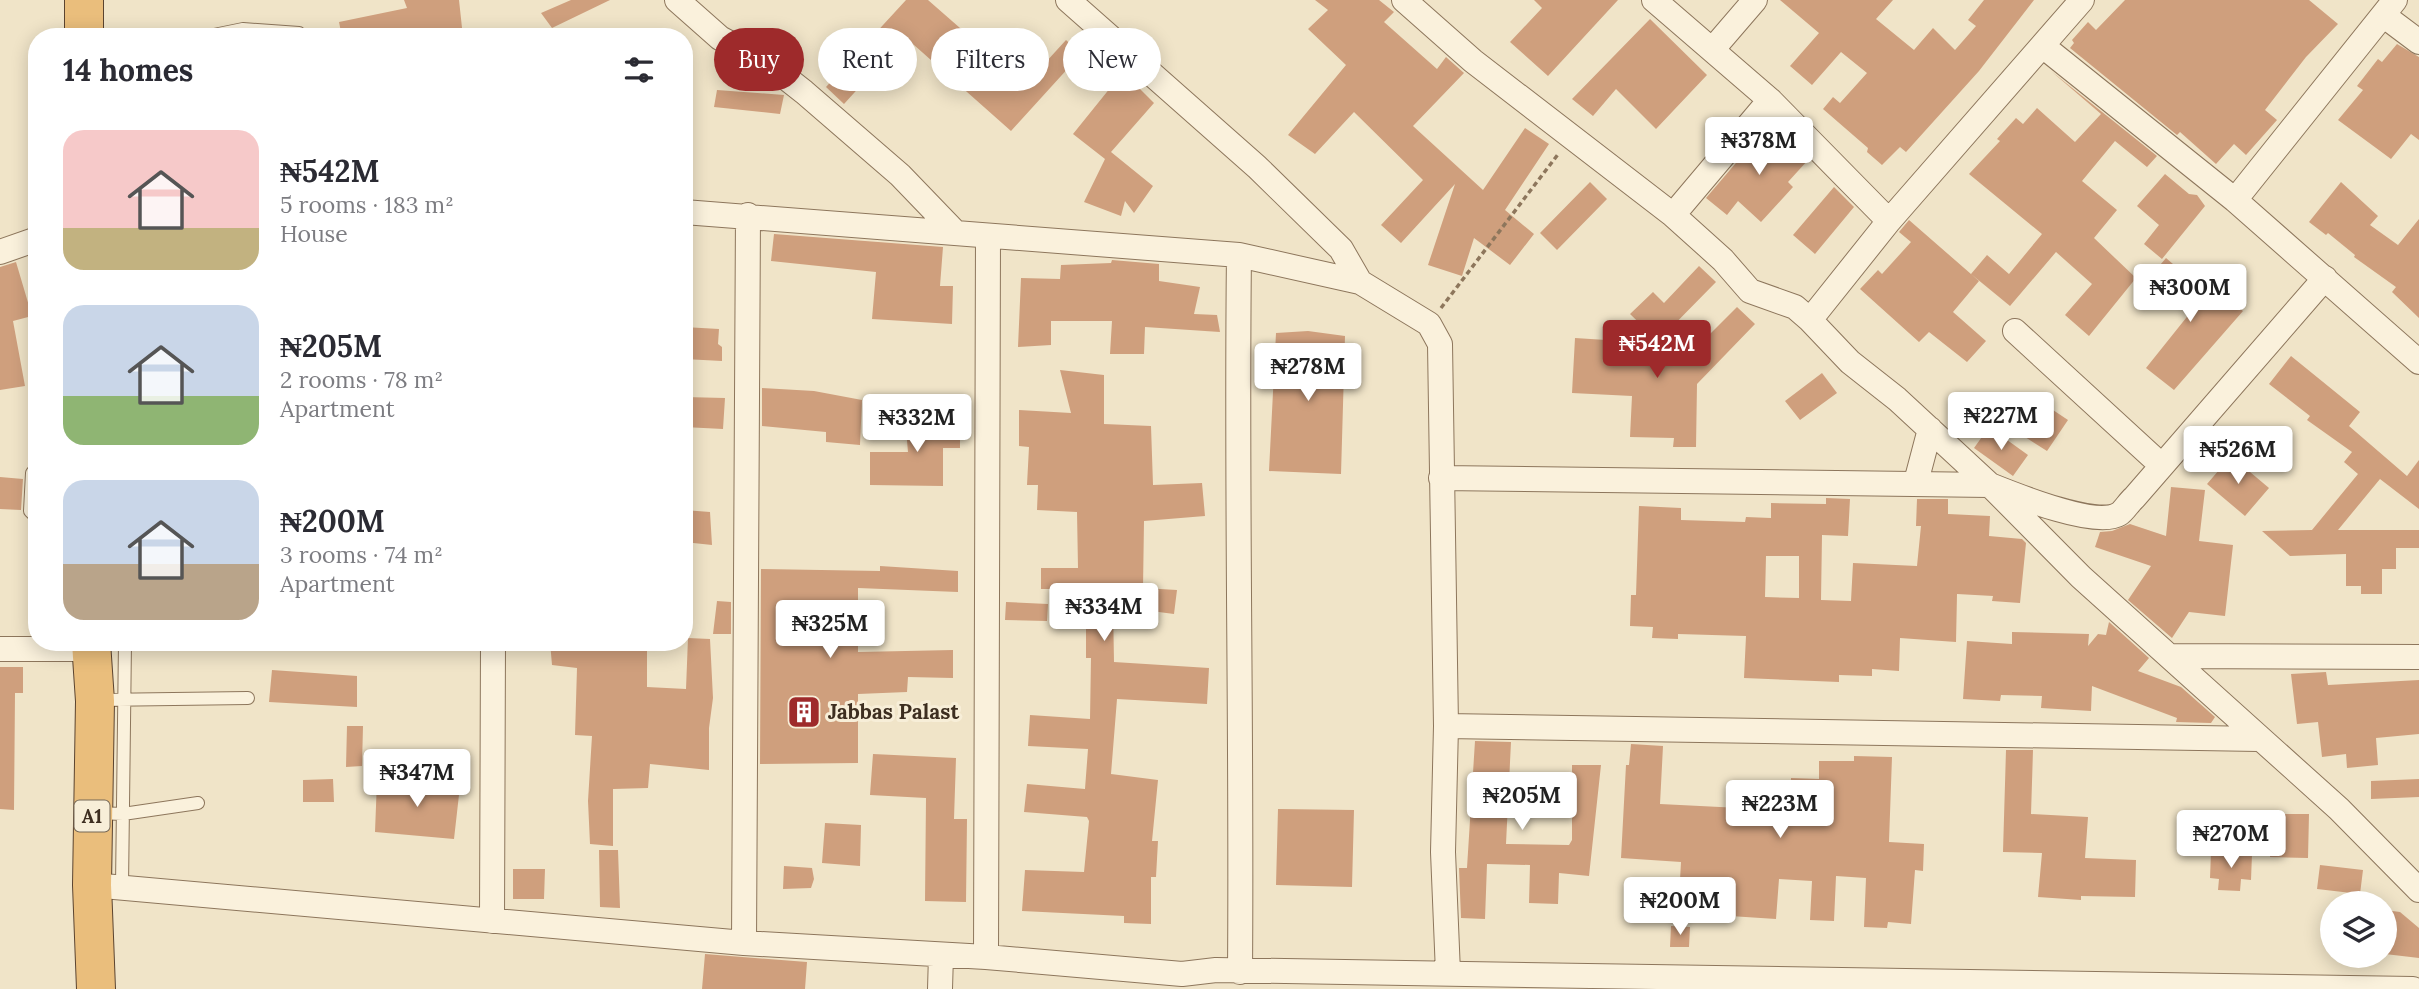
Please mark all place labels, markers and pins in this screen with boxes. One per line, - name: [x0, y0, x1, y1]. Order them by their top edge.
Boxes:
- pin: ₦378M: [1710, 118, 1808, 177]
- pin: ₦300M: [2141, 264, 2239, 324]
- pin: ₦542M: [1608, 320, 1706, 380]
- pin: ₦278M: [1259, 344, 1357, 403]
- pin: ₦227M: [1952, 392, 2050, 452]
- pin: ₦332M: [868, 394, 966, 454]
- pin: ₦526M: [2189, 426, 2287, 486]
- pin: ₦334M: [1055, 584, 1153, 643]
- pin: ₦325M: [781, 600, 879, 660]
- building icon: Jabbas Palast: [785, 693, 823, 731]
- place label: Jabbas Palast: [828, 698, 959, 725]
- pin: ₦347M: [368, 750, 466, 809]
- pin: ₦205M: [1473, 772, 1571, 832]
- pin: ₦223M: [1731, 780, 1829, 840]
- pin: ₦270M: [2182, 810, 2280, 870]
- pin: ₦200M: [1631, 878, 1729, 937]

